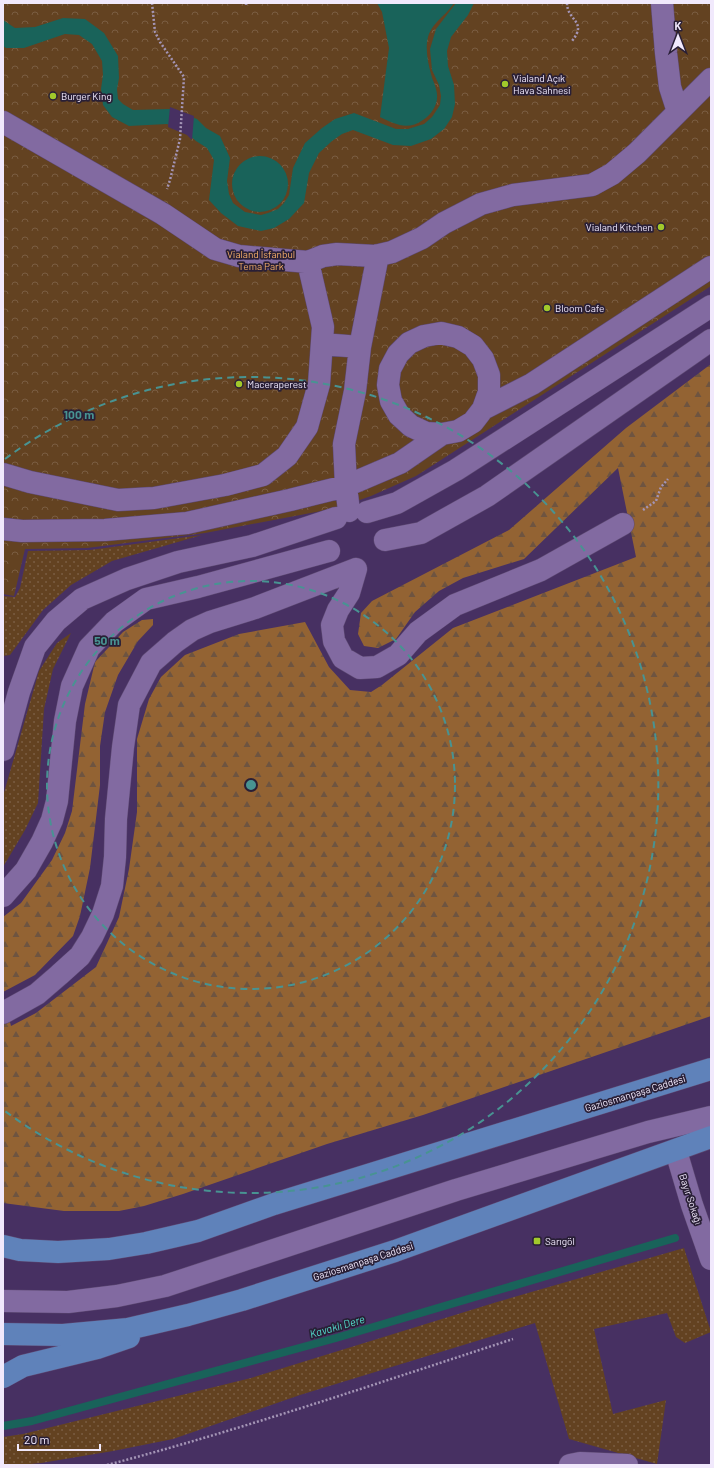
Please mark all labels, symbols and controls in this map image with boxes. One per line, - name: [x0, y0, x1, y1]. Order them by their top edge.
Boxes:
- north arrow: [658, 16, 698, 56]
- text: K: [675, 19, 682, 32]
- place label: Vialand Açık Hava Sahnesi: [513, 72, 571, 96]
- marker: Vialand Açık Hava Sahnesi: [500, 79, 510, 89]
- place label: Burger King: [61, 90, 112, 102]
- marker: Burger King: [48, 91, 58, 101]
- place label: Vialand Kitchen: [586, 221, 653, 233]
- marker: Vialand Kitchen: [656, 222, 666, 232]
- park label: Vialand İsfanbul Tema Park: [227, 248, 295, 272]
- place label: Bloom Cafe: [555, 302, 604, 314]
- marker: Bloom Cafe: [542, 303, 552, 313]
- place label: Maceraperest: [247, 378, 307, 390]
- marker: Maceraperest: [234, 379, 244, 389]
- text: 100 m: [64, 407, 94, 421]
- text: 50 m: [94, 633, 120, 647]
- centre of rings: [244, 778, 258, 792]
- street label: Gaziosmanpaşa Caddesi: [583, 1072, 687, 1114]
- street label: Bayır Sokağı: [677, 1172, 705, 1226]
- place label: Sarıgöl: [545, 1235, 575, 1247]
- marker: Sarıgöl: [532, 1236, 542, 1246]
- street label: Gaziosmanpaşa Caddesi: [311, 1239, 415, 1283]
- water label: Kavaklı Dere: [308, 1312, 366, 1340]
- scale bar: [18, 1426, 100, 1452]
- text: 20 m: [24, 1432, 50, 1446]

